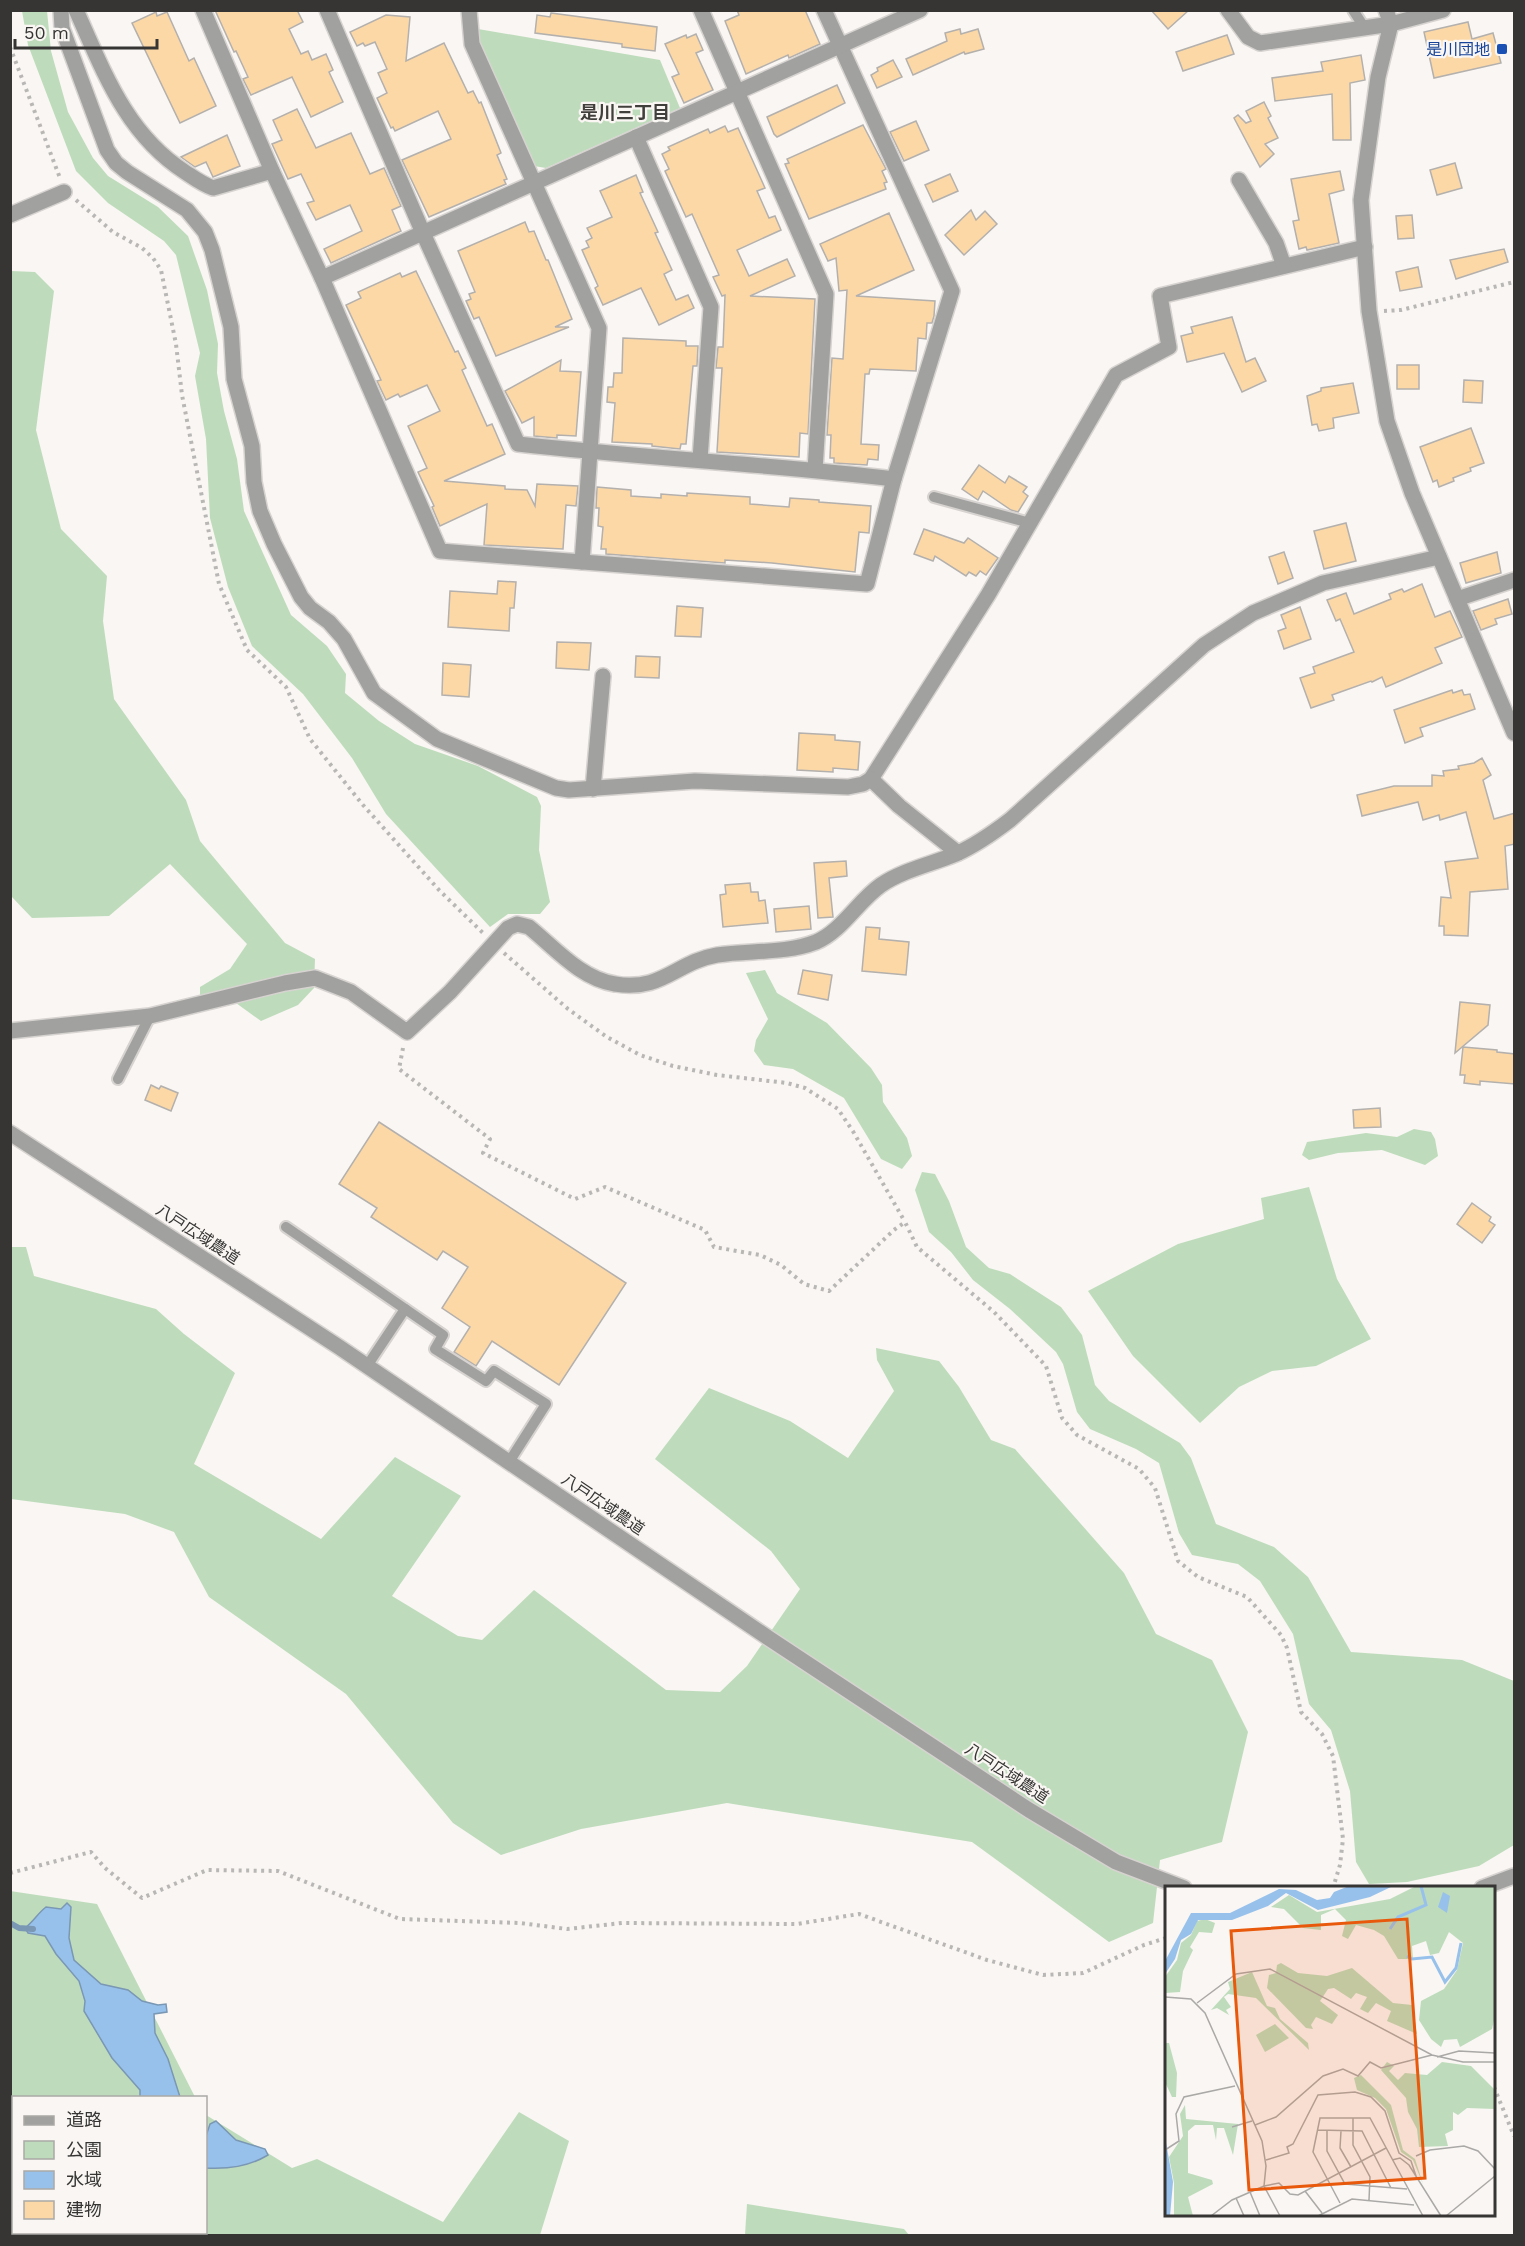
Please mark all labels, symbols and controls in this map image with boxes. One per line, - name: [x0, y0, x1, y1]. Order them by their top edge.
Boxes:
- scale bar: [15, 12, 158, 50]
- text: 50 m: [24, 22, 69, 43]
- place label: 是川団地: [1426, 40, 1490, 59]
- marker: 是川団地: [1495, 42, 1509, 56]
- district label: 是川三丁目: [580, 102, 670, 123]
- street label: 八戸広域農道: [153, 1200, 243, 1268]
- street label: 八戸広域農道: [558, 1469, 648, 1539]
- street label: 八戸広域農道: [962, 1739, 1052, 1807]
- inset map: [1165, 1886, 1495, 2216]
- legend: [12, 2096, 207, 2234]
- text: 道路: [66, 2109, 102, 2130]
- text: 公園: [66, 2139, 102, 2160]
- text: 水域: [66, 2169, 102, 2190]
- text: 建物: [66, 2199, 102, 2220]

